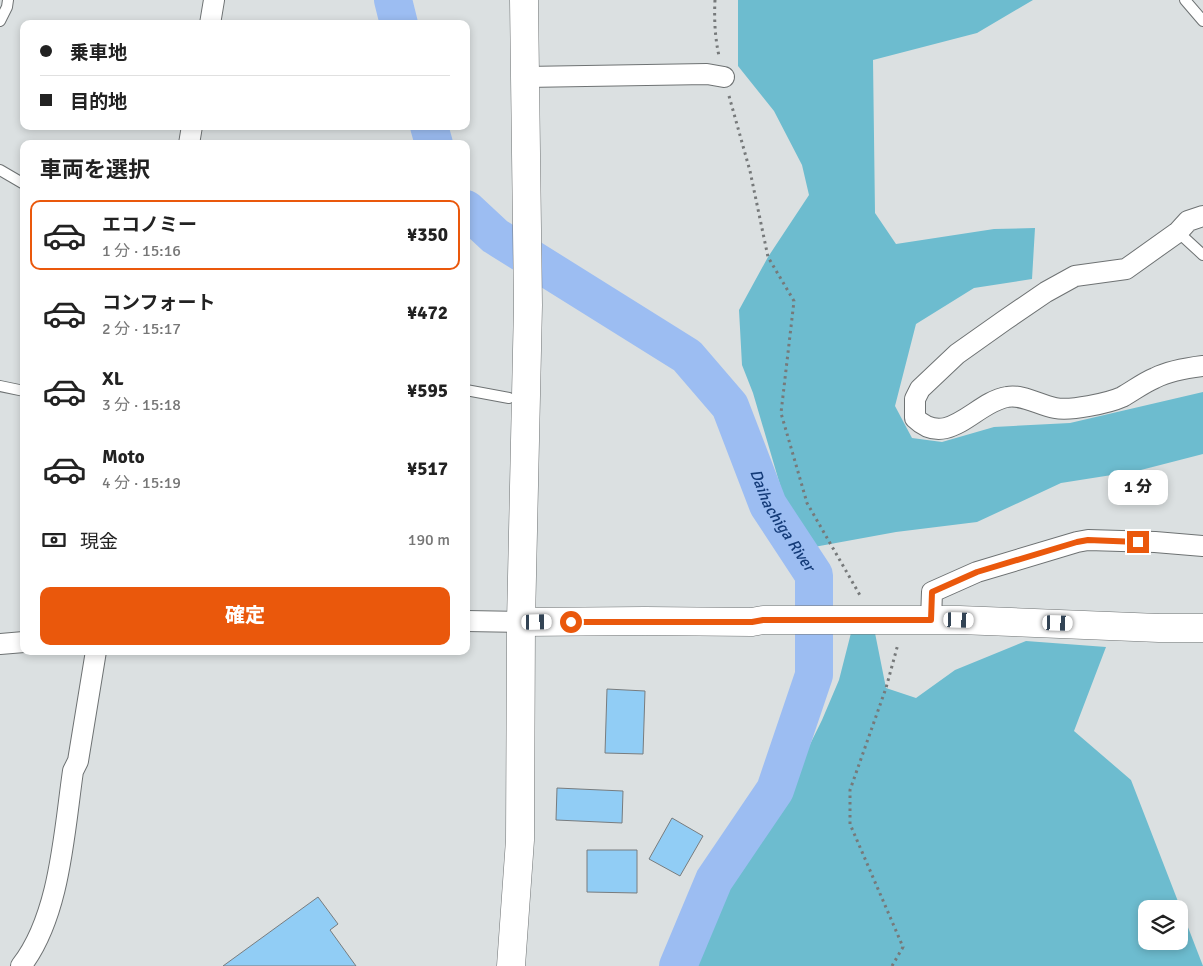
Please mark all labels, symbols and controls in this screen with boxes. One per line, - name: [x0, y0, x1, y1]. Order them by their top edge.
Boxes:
- text: 乗車地: [70, 41, 127, 65]
- text: 目的地: [70, 90, 127, 114]
- text: 車両を選択: [40, 156, 150, 183]
- icon: car: [42, 213, 87, 258]
- text: エコノミー: [102, 213, 197, 237]
- text: ¥350: [407, 223, 448, 247]
- text: 1 分 · 15:16: [102, 241, 181, 261]
- icon: car: [42, 291, 87, 336]
- text: コンフォート: [102, 291, 215, 315]
- text: ¥472: [407, 301, 448, 325]
- text: 2 分 · 15:17: [102, 319, 181, 339]
- text: XL: [102, 367, 124, 391]
- icon: car: [42, 369, 87, 414]
- text: ¥595: [407, 379, 448, 403]
- text: 3 分 · 15:18: [102, 395, 181, 415]
- text: Moto: [102, 445, 145, 469]
- icon: car: [42, 447, 87, 492]
- text: ¥517: [407, 457, 448, 481]
- water label: Daihachiga River: [745, 466, 820, 577]
- callout: 1 分: [1108, 470, 1168, 504]
- text: 4 分 · 15:19: [102, 473, 181, 493]
- text: 1 分: [1124, 477, 1152, 497]
- icon: cash: [40, 526, 68, 554]
- text: 現金: [80, 530, 118, 554]
- text: 190 m: [408, 530, 450, 550]
- route end: [1127, 531, 1149, 553]
- button: 確定: [40, 587, 450, 645]
- route start: [560, 611, 582, 633]
- car: [943, 612, 974, 628]
- car: [521, 614, 552, 630]
- car: [1042, 615, 1073, 631]
- map controls: [1138, 900, 1188, 950]
- button: layers: [1138, 900, 1188, 950]

